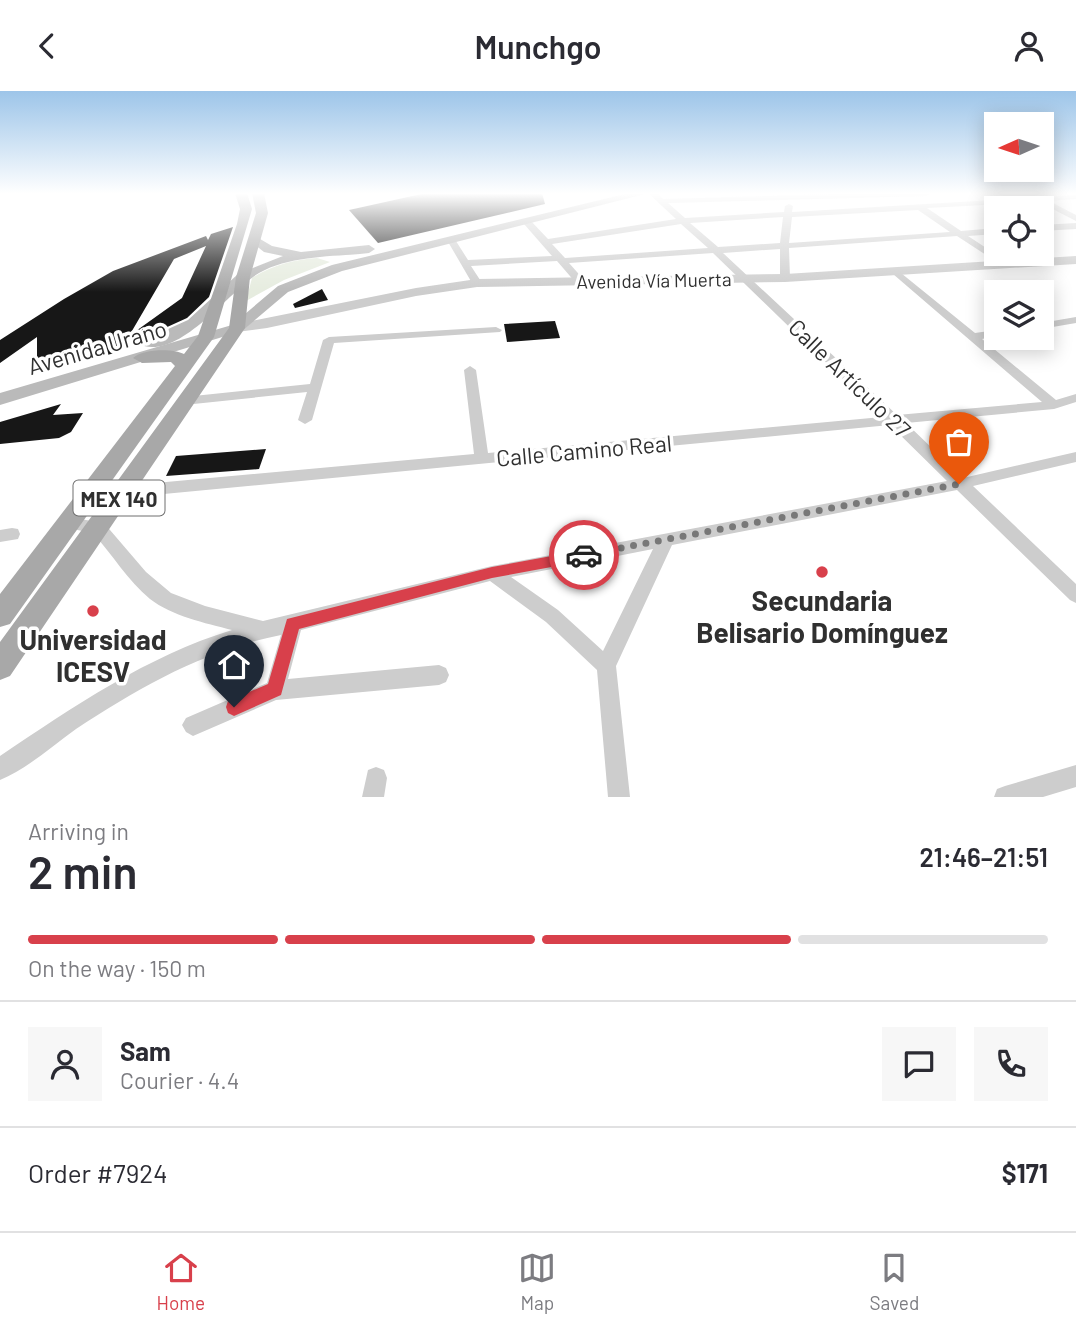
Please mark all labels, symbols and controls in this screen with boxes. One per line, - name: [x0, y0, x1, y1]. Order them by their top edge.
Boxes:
- icon: back: [28, 27, 66, 65]
- text: Munchgo: [474, 27, 602, 65]
- icon: person: [1010, 27, 1048, 65]
- north arrow: [984, 112, 1054, 182]
- map controls: [984, 112, 1054, 350]
- button: locate: [984, 196, 1054, 266]
- street label: Avenida Vía Muerta: [576, 267, 732, 293]
- button: layers: [984, 280, 1054, 350]
- street label: Calle Artículo 27: [783, 313, 917, 443]
- street label: Avenida Urano: [24, 314, 170, 380]
- pin: [929, 412, 989, 484]
- icon: bag: [940, 423, 978, 461]
- street label: Calle Camino Real: [495, 428, 673, 472]
- road number: MEX 140: [74, 481, 164, 515]
- courier: [549, 520, 619, 590]
- icon: car: [565, 536, 603, 574]
- marker: Secundaria Belisario Domínguez: [814, 564, 830, 580]
- place label: Secundaria Belisario Domínguez: [696, 583, 948, 649]
- marker: Universidad ICESV: [85, 603, 101, 619]
- place label: Universidad ICESV: [19, 622, 167, 688]
- pin: [204, 635, 264, 707]
- icon: home: [215, 646, 253, 684]
- text: Arriving in: [28, 817, 129, 845]
- text: 21:46–21:51: [919, 841, 1048, 872]
- text: 2 min: [28, 843, 137, 898]
- text: On the way · 150 m: [28, 954, 206, 982]
- button: person: [28, 1027, 102, 1101]
- button: chat: [882, 1027, 956, 1101]
- button: phone: [974, 1027, 1048, 1101]
- text: Sam: [120, 1035, 171, 1066]
- text: Courier · 4.4: [120, 1066, 239, 1094]
- text: Order #7924: [28, 1157, 167, 1188]
- text: $171: [1002, 1157, 1048, 1188]
- tab: Home: [157, 1249, 205, 1314]
- tab: Map: [518, 1249, 556, 1314]
- tab: Saved: [870, 1249, 919, 1314]

